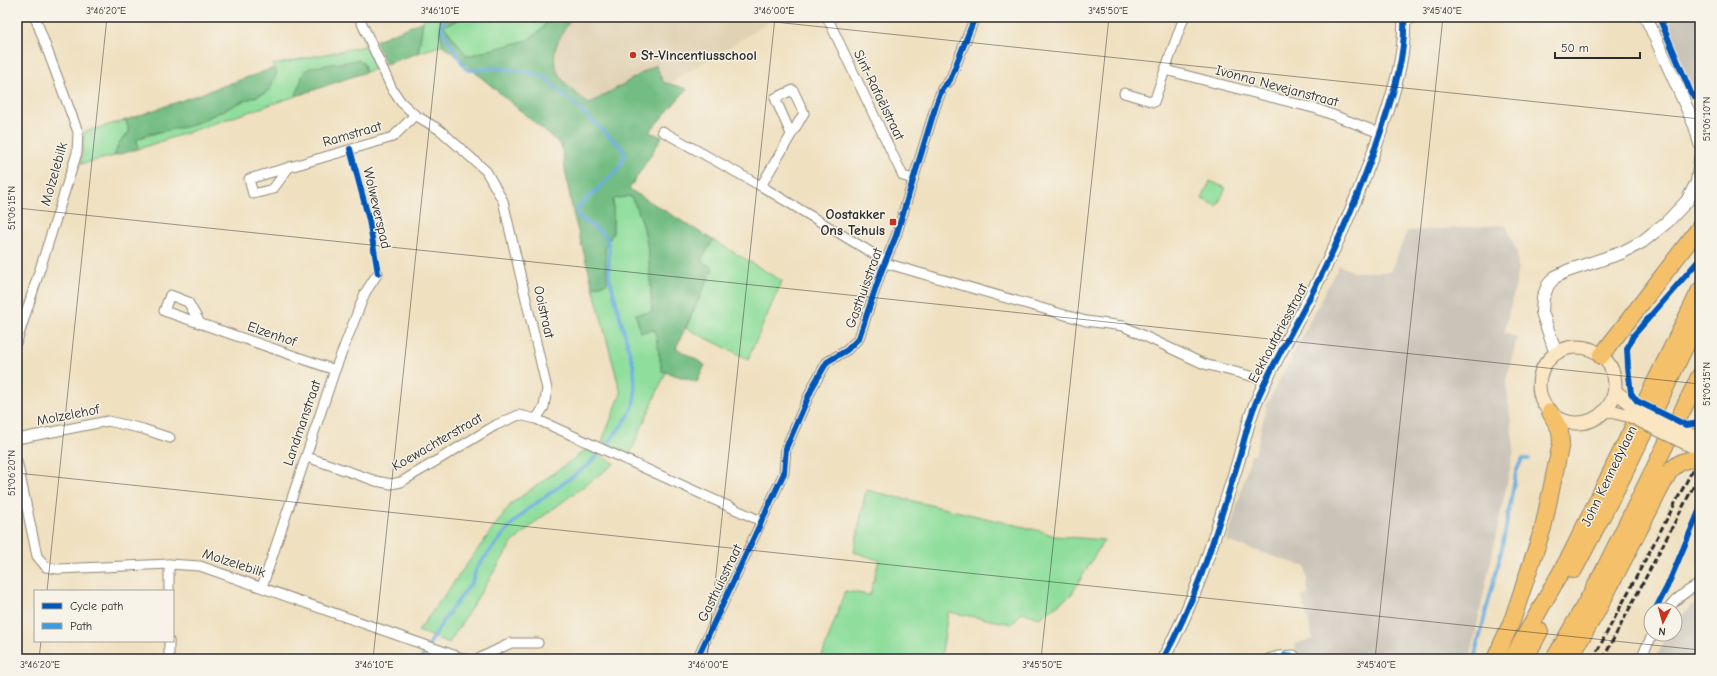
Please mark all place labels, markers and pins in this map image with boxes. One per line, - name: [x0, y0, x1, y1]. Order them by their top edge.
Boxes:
- place label: St-Vincentiusschool: [641, 47, 757, 64]
- marker: St-Vincentiusschool: [628, 50, 638, 60]
- place label: Oostakker Ons Tehuis: [820, 206, 885, 239]
- marker: Oostakker Ons Tehuis: [888, 217, 898, 227]

